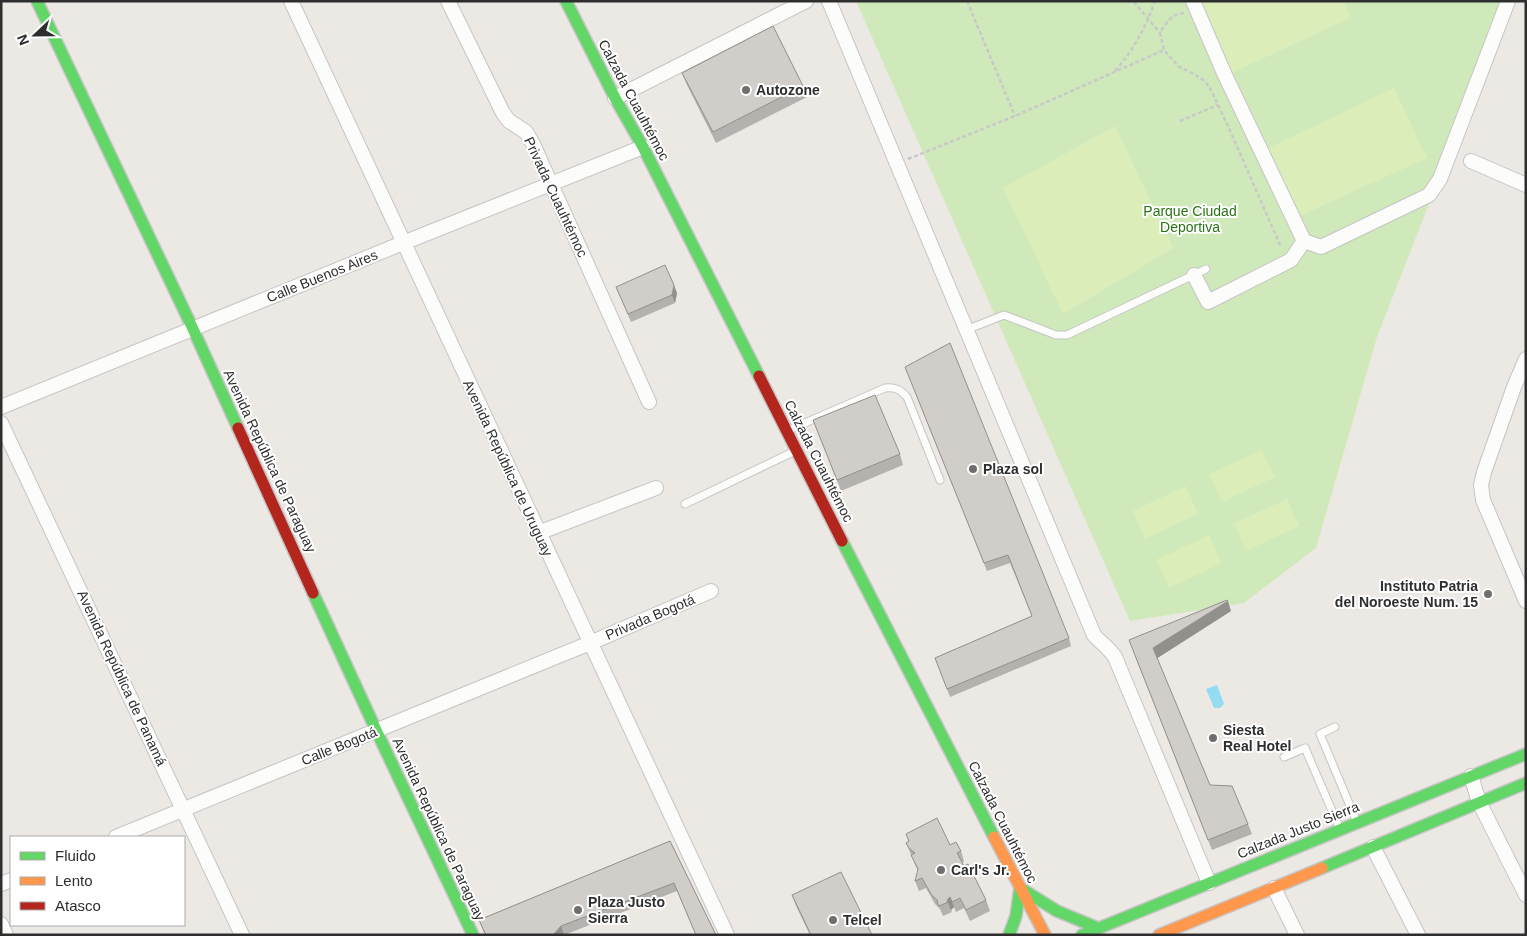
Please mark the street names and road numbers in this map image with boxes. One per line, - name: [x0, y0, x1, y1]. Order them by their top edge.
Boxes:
- street label: Calzada Cuauhtémoc: [595, 37, 673, 163]
- street label: Privada Cuauhtémoc: [521, 134, 591, 260]
- street label: Calle Buenos Aires: [264, 246, 380, 306]
- street label: Avenida República de Paraguay: [221, 367, 319, 555]
- street label: Avenida República de Uruguay: [460, 377, 556, 559]
- street label: Calzada Cuauhtémoc: [781, 397, 857, 525]
- street label: Avenida República de Panamá: [74, 588, 170, 769]
- street label: Privada Bogotá: [603, 591, 697, 643]
- street label: Calle Bogotá: [299, 723, 379, 768]
- street label: Avenida República de Paraguay: [390, 735, 488, 923]
- street label: Calzada Cuauhtémoc: [965, 758, 1041, 886]
- street label: Calzada Justo Sierra: [1235, 798, 1361, 862]

